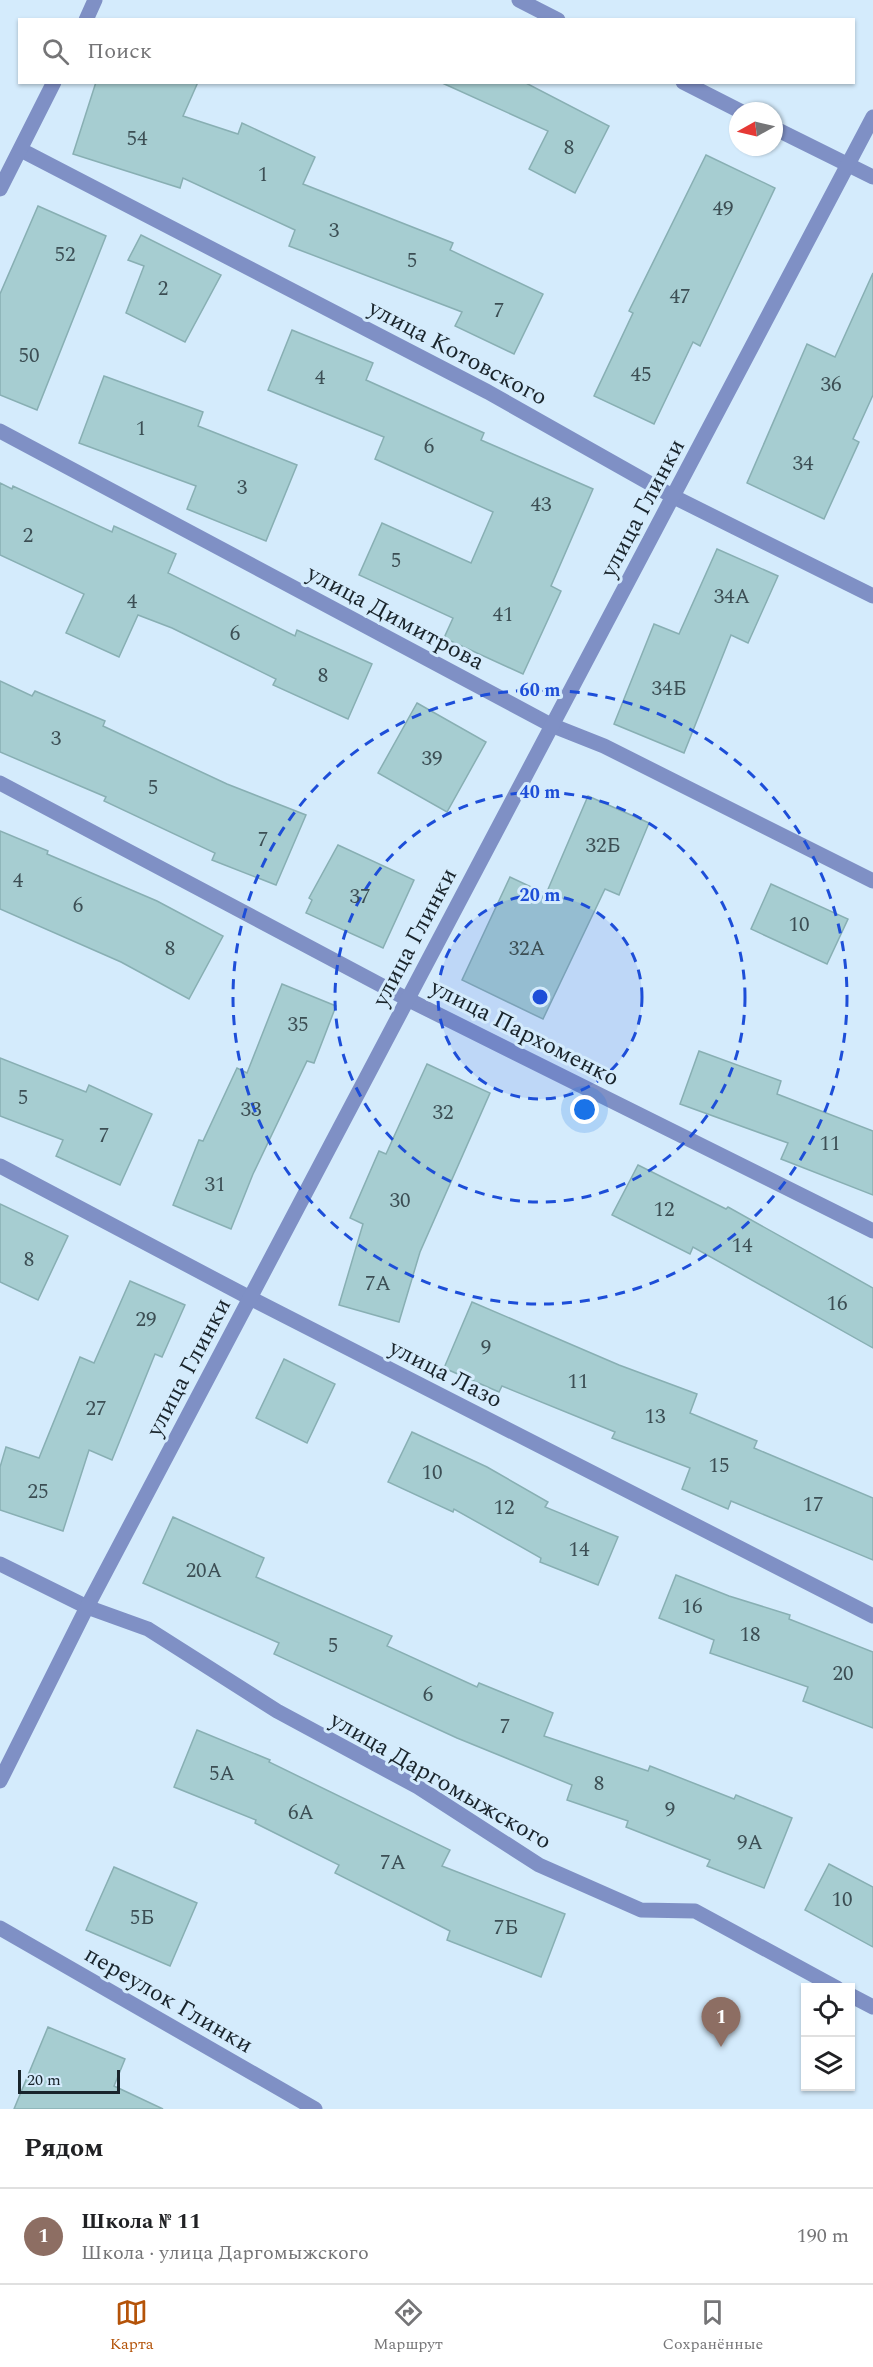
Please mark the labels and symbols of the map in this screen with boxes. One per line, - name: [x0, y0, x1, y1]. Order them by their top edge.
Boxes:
- north arrow: [729, 102, 783, 156]
- house number: 54: [127, 123, 148, 155]
- house number: 8: [564, 132, 574, 164]
- house number: 1: [258, 159, 268, 191]
- house number: 49: [713, 193, 734, 225]
- house number: 3: [329, 215, 340, 247]
- house number: 52: [55, 239, 76, 271]
- house number: 5: [407, 245, 417, 277]
- house number: 2: [158, 273, 168, 305]
- house number: 47: [670, 281, 691, 313]
- street label: улица Котовского: [361, 290, 554, 415]
- house number: 7: [494, 295, 504, 327]
- house number: 50: [19, 340, 40, 372]
- house number: 45: [631, 359, 652, 391]
- house number: 4: [315, 362, 326, 394]
- house number: 36: [821, 369, 842, 401]
- house number: 1: [136, 413, 146, 445]
- house number: 6: [424, 431, 434, 463]
- street label: улица Глинки: [591, 433, 695, 585]
- house number: 34: [793, 448, 814, 480]
- house number: 3: [237, 472, 248, 504]
- house number: 43: [531, 489, 552, 521]
- house number: 2: [23, 520, 33, 552]
- house number: 5: [391, 545, 401, 577]
- street label: улица Димитрова: [299, 555, 491, 680]
- house number: 34А: [714, 581, 751, 613]
- house number: 4: [127, 586, 138, 618]
- house number: 41: [493, 599, 514, 631]
- house number: 6: [230, 618, 240, 650]
- house number: 8: [318, 660, 328, 692]
- house number: 34Б: [651, 673, 687, 705]
- text: 60 m: [520, 677, 560, 704]
- house number: 3: [51, 723, 62, 755]
- house number: 39: [422, 743, 443, 775]
- house number: 5: [148, 772, 158, 804]
- text: 40 m: [520, 779, 560, 806]
- house number: 7: [258, 824, 268, 856]
- house number: 32Б: [585, 830, 621, 862]
- street label: улица Глинки: [363, 862, 467, 1014]
- house number: 4: [13, 865, 24, 897]
- house number: 37: [350, 881, 371, 913]
- text: 20 m: [520, 882, 560, 909]
- house number: 6: [73, 890, 83, 922]
- house number: 10: [789, 909, 810, 941]
- house number: 8: [165, 933, 175, 965]
- house number: 32А: [509, 933, 546, 965]
- street label: улица Пархоменко: [423, 969, 625, 1096]
- centre of rings: [530, 987, 550, 1007]
- house number: 35: [288, 1009, 309, 1041]
- house number: 5: [18, 1082, 28, 1114]
- house number: 33: [241, 1094, 262, 1126]
- your location: [570, 1095, 599, 1124]
- house number: 32: [433, 1097, 454, 1129]
- house number: 7: [99, 1120, 109, 1152]
- house number: 11: [820, 1128, 841, 1160]
- house number: 31: [205, 1169, 226, 1201]
- house number: 30: [390, 1185, 411, 1217]
- house number: 12: [654, 1194, 675, 1226]
- house number: 14: [732, 1230, 753, 1262]
- house number: 8: [24, 1244, 34, 1276]
- house number: 7А: [365, 1268, 391, 1300]
- house number: 16: [827, 1288, 848, 1320]
- street label: улица Глинки: [137, 1292, 241, 1444]
- house number: 29: [136, 1304, 157, 1336]
- street label: улица Лазо: [382, 1329, 509, 1418]
- house number: 9: [481, 1332, 491, 1364]
- house number: 11: [568, 1366, 589, 1398]
- house number: 27: [86, 1393, 107, 1425]
- house number: 13: [645, 1401, 666, 1433]
- house number: 15: [709, 1450, 730, 1482]
- house number: 10: [422, 1457, 443, 1489]
- house number: 25: [28, 1476, 49, 1508]
- house number: 17: [803, 1489, 824, 1521]
- house number: 12: [494, 1492, 515, 1524]
- house number: 14: [569, 1534, 590, 1566]
- house number: 20А: [186, 1555, 223, 1587]
- house number: 16: [682, 1591, 703, 1623]
- house number: 18: [740, 1619, 761, 1651]
- house number: 5: [328, 1630, 338, 1662]
- house number: 20: [833, 1658, 854, 1690]
- house number: 6: [423, 1679, 433, 1711]
- street label: улица Даргомыжского: [322, 1702, 558, 1859]
- house number: 7: [500, 1711, 510, 1743]
- house number: 5А: [209, 1758, 235, 1790]
- house number: 8: [594, 1768, 604, 1800]
- house number: 9: [665, 1794, 675, 1826]
- house number: 6А: [288, 1797, 314, 1829]
- house number: 9А: [737, 1827, 763, 1859]
- house number: 7А: [380, 1847, 406, 1879]
- house number: 10: [832, 1884, 853, 1916]
- house number: 5Б: [130, 1902, 154, 1934]
- house number: 7Б: [494, 1912, 518, 1944]
- street label: переулок Глинки: [77, 1937, 260, 2063]
- pin: 1: [702, 1998, 740, 2047]
- scale bar: [18, 2067, 120, 2094]

